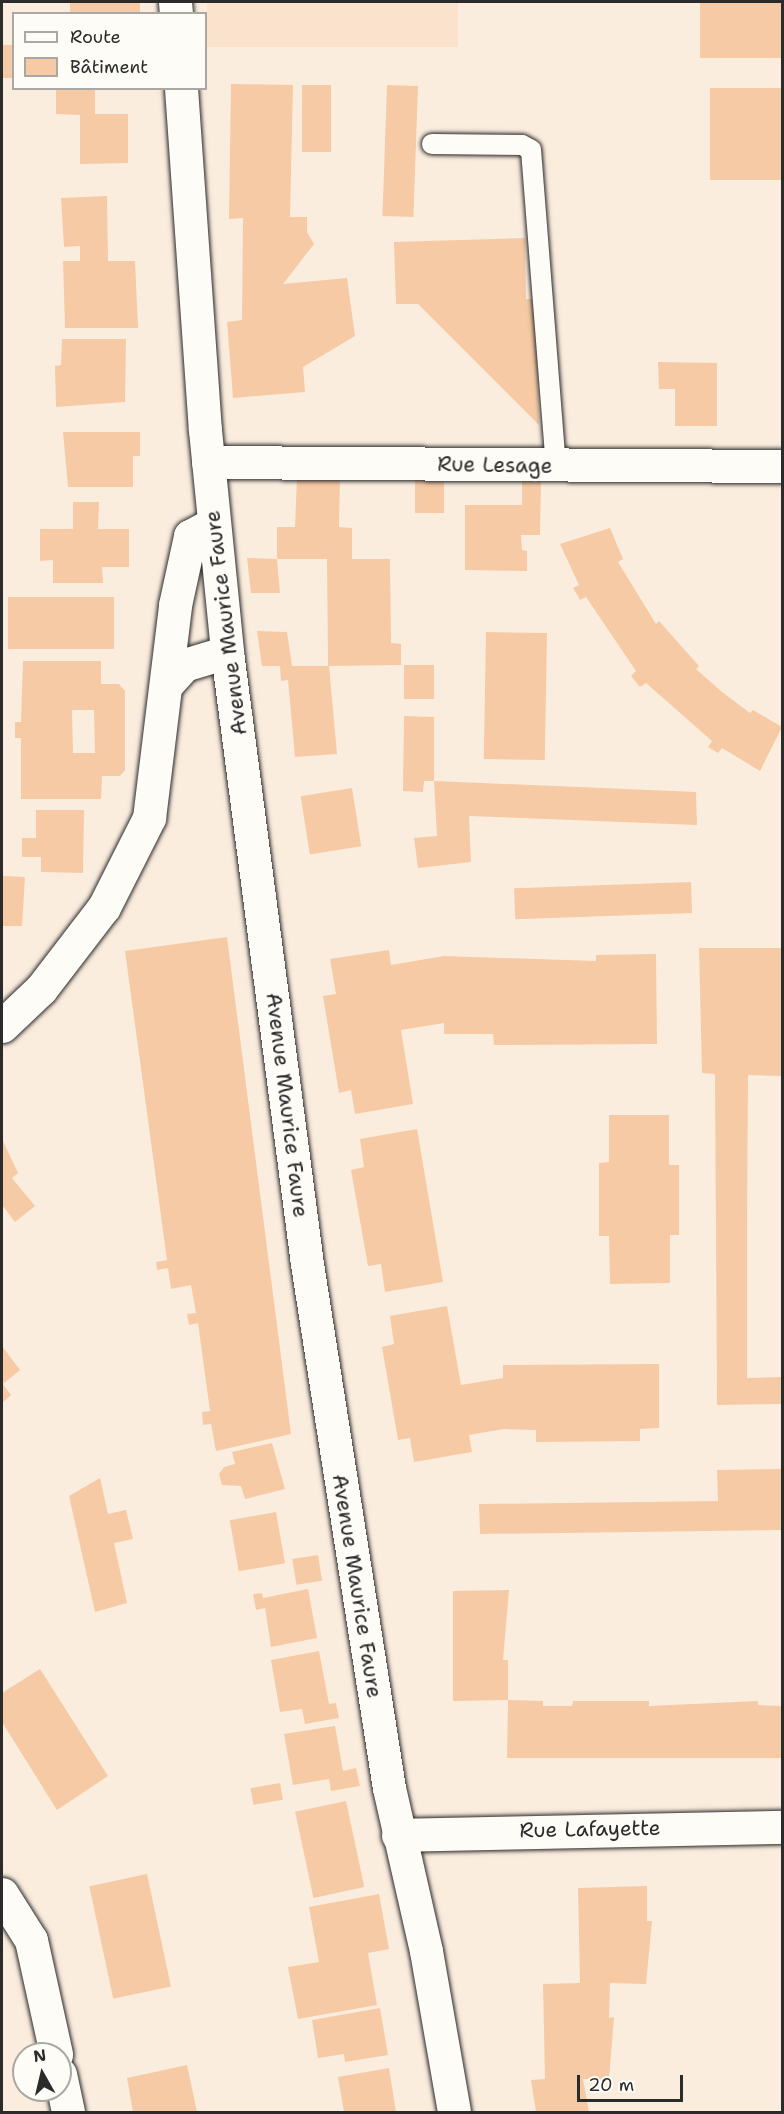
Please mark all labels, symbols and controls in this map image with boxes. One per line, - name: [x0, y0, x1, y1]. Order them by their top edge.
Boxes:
- legend: [12, 12, 207, 90]
- text: Route: [70, 25, 121, 49]
- text: Bâtiment: [70, 55, 148, 79]
- street label: Rue Lesage: [437, 451, 553, 479]
- street label: Avenue Maurice Faure: [200, 509, 252, 737]
- street label: Avenue Maurice Faure: [261, 991, 313, 1219]
- street label: Avenue Maurice Faure: [327, 1472, 387, 1700]
- street label: Rue Lafayette: [519, 1815, 661, 1843]
- north arrow: [12, 2042, 72, 2102]
- text: N: [32, 2044, 47, 2067]
- scale bar: [580, 2063, 686, 2101]
- text: 20 m: [588, 2073, 634, 2097]

